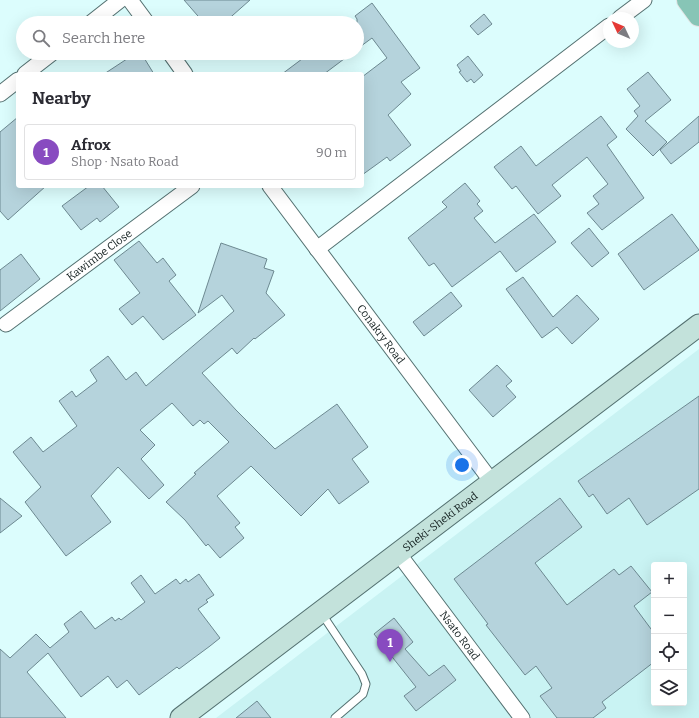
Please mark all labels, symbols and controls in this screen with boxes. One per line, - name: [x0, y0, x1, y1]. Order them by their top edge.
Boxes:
- north arrow: [603, 12, 639, 48]
- search box: [16, 16, 364, 60]
- icon: search: [30, 27, 52, 49]
- text: Search here: [62, 29, 145, 47]
- text: Nearby: [32, 88, 91, 109]
- text: Afrox: [71, 136, 111, 154]
- text: 1: [43, 145, 49, 160]
- text: 90 m: [316, 145, 347, 160]
- text: Shop · Nsato Road: [71, 154, 179, 169]
- street label: Kawimbe Close: [64, 226, 134, 283]
- street label: Conakry Road: [354, 302, 408, 367]
- your location: [452, 455, 472, 475]
- street label: Sheki-Sheki Road: [400, 489, 480, 554]
- map controls: [651, 562, 687, 706]
- button: +: [651, 562, 687, 598]
- button: −: [651, 598, 687, 634]
- street label: Nsato Road: [437, 608, 483, 663]
- pin: 1: [377, 629, 403, 662]
- button: locate: [651, 634, 687, 670]
- button: layers: [651, 670, 687, 706]

